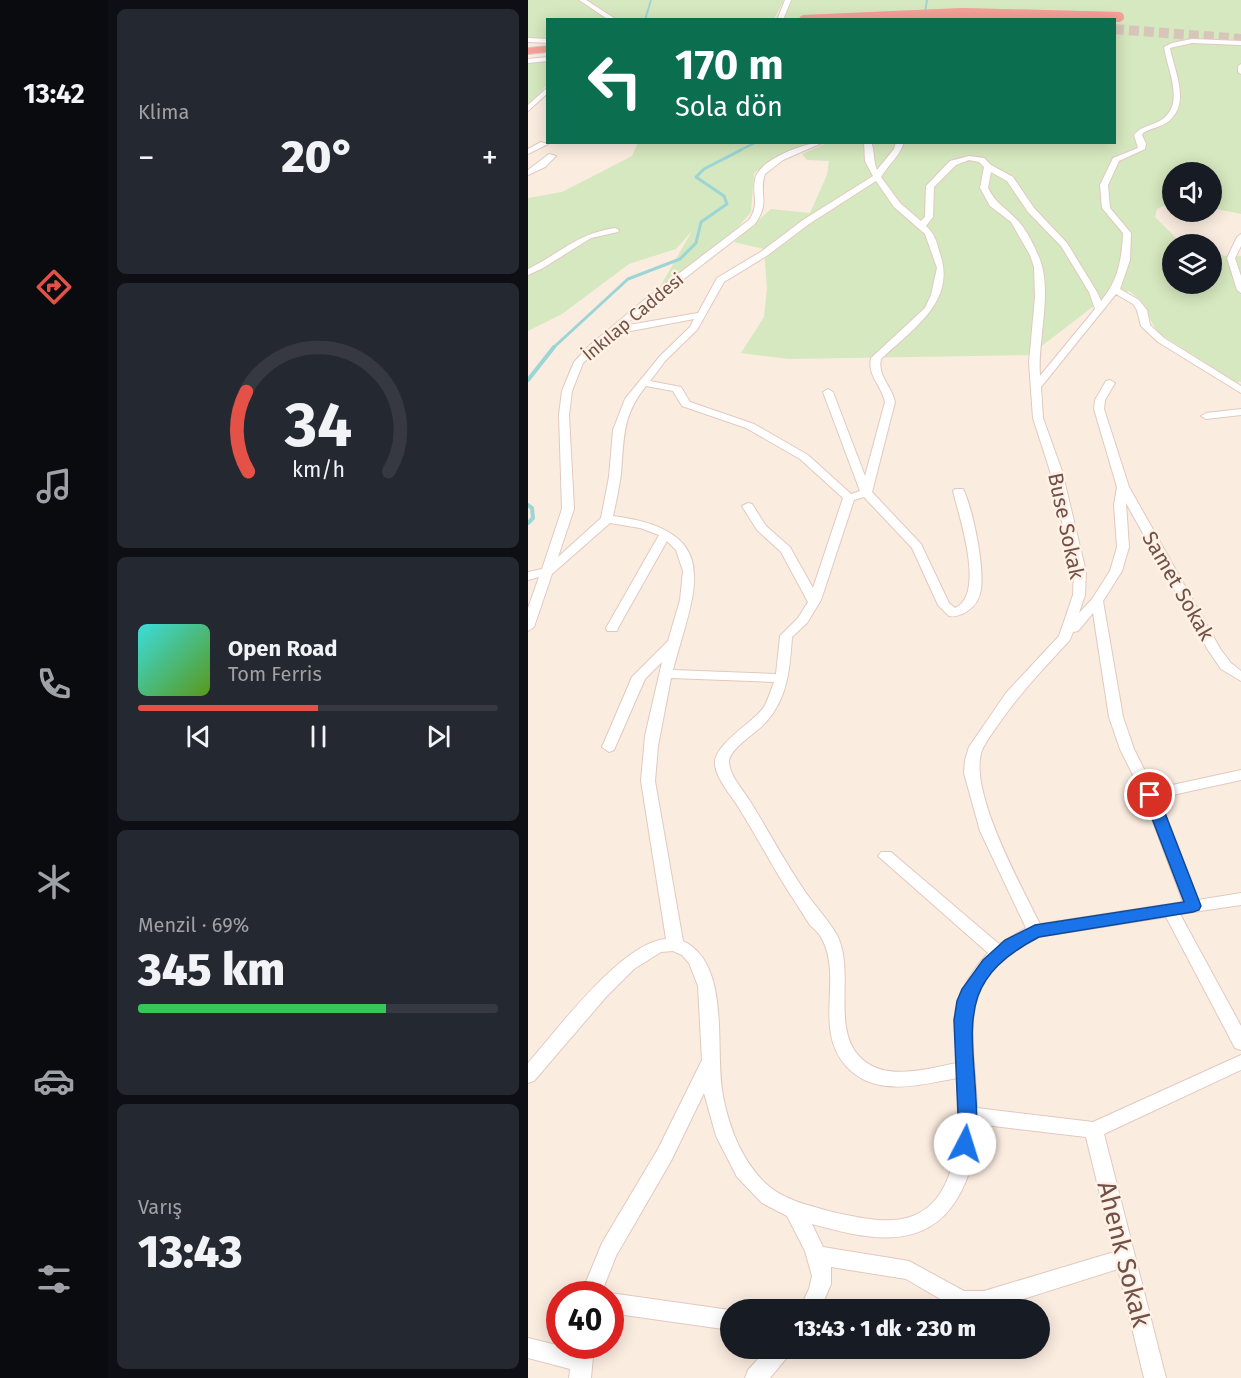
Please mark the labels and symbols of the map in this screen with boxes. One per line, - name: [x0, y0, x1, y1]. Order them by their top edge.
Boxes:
- street label: İnkılap Caddesi: [578, 268, 688, 366]
- street label: Buse Sokak: [1042, 470, 1090, 582]
- street label: Samet Sokak: [1136, 527, 1220, 645]
- pin: [1124, 769, 1175, 820]
- position arrow: [933, 1112, 997, 1176]
- street label: Ahenk Sokak: [1090, 1178, 1157, 1331]
- speed limit sign: 40: [546, 1281, 624, 1359]

